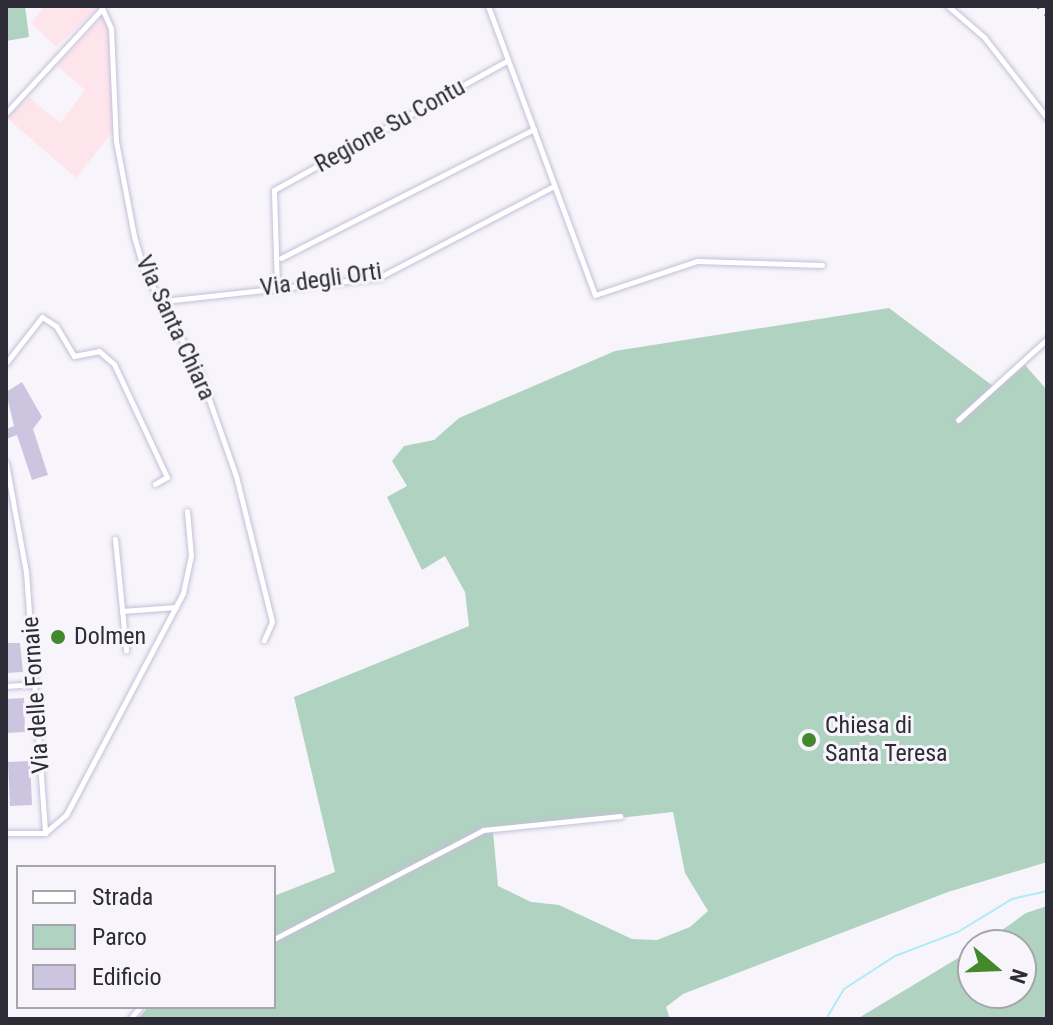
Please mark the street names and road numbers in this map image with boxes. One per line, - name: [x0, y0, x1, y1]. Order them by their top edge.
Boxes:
- street label: Regione Su Contu: [310, 73, 470, 179]
- street label: Via Santa Chiara: [129, 251, 221, 405]
- street label: Via degli Orti: [258, 257, 384, 303]
- street label: Via delle Fornaie: [16, 615, 56, 775]

